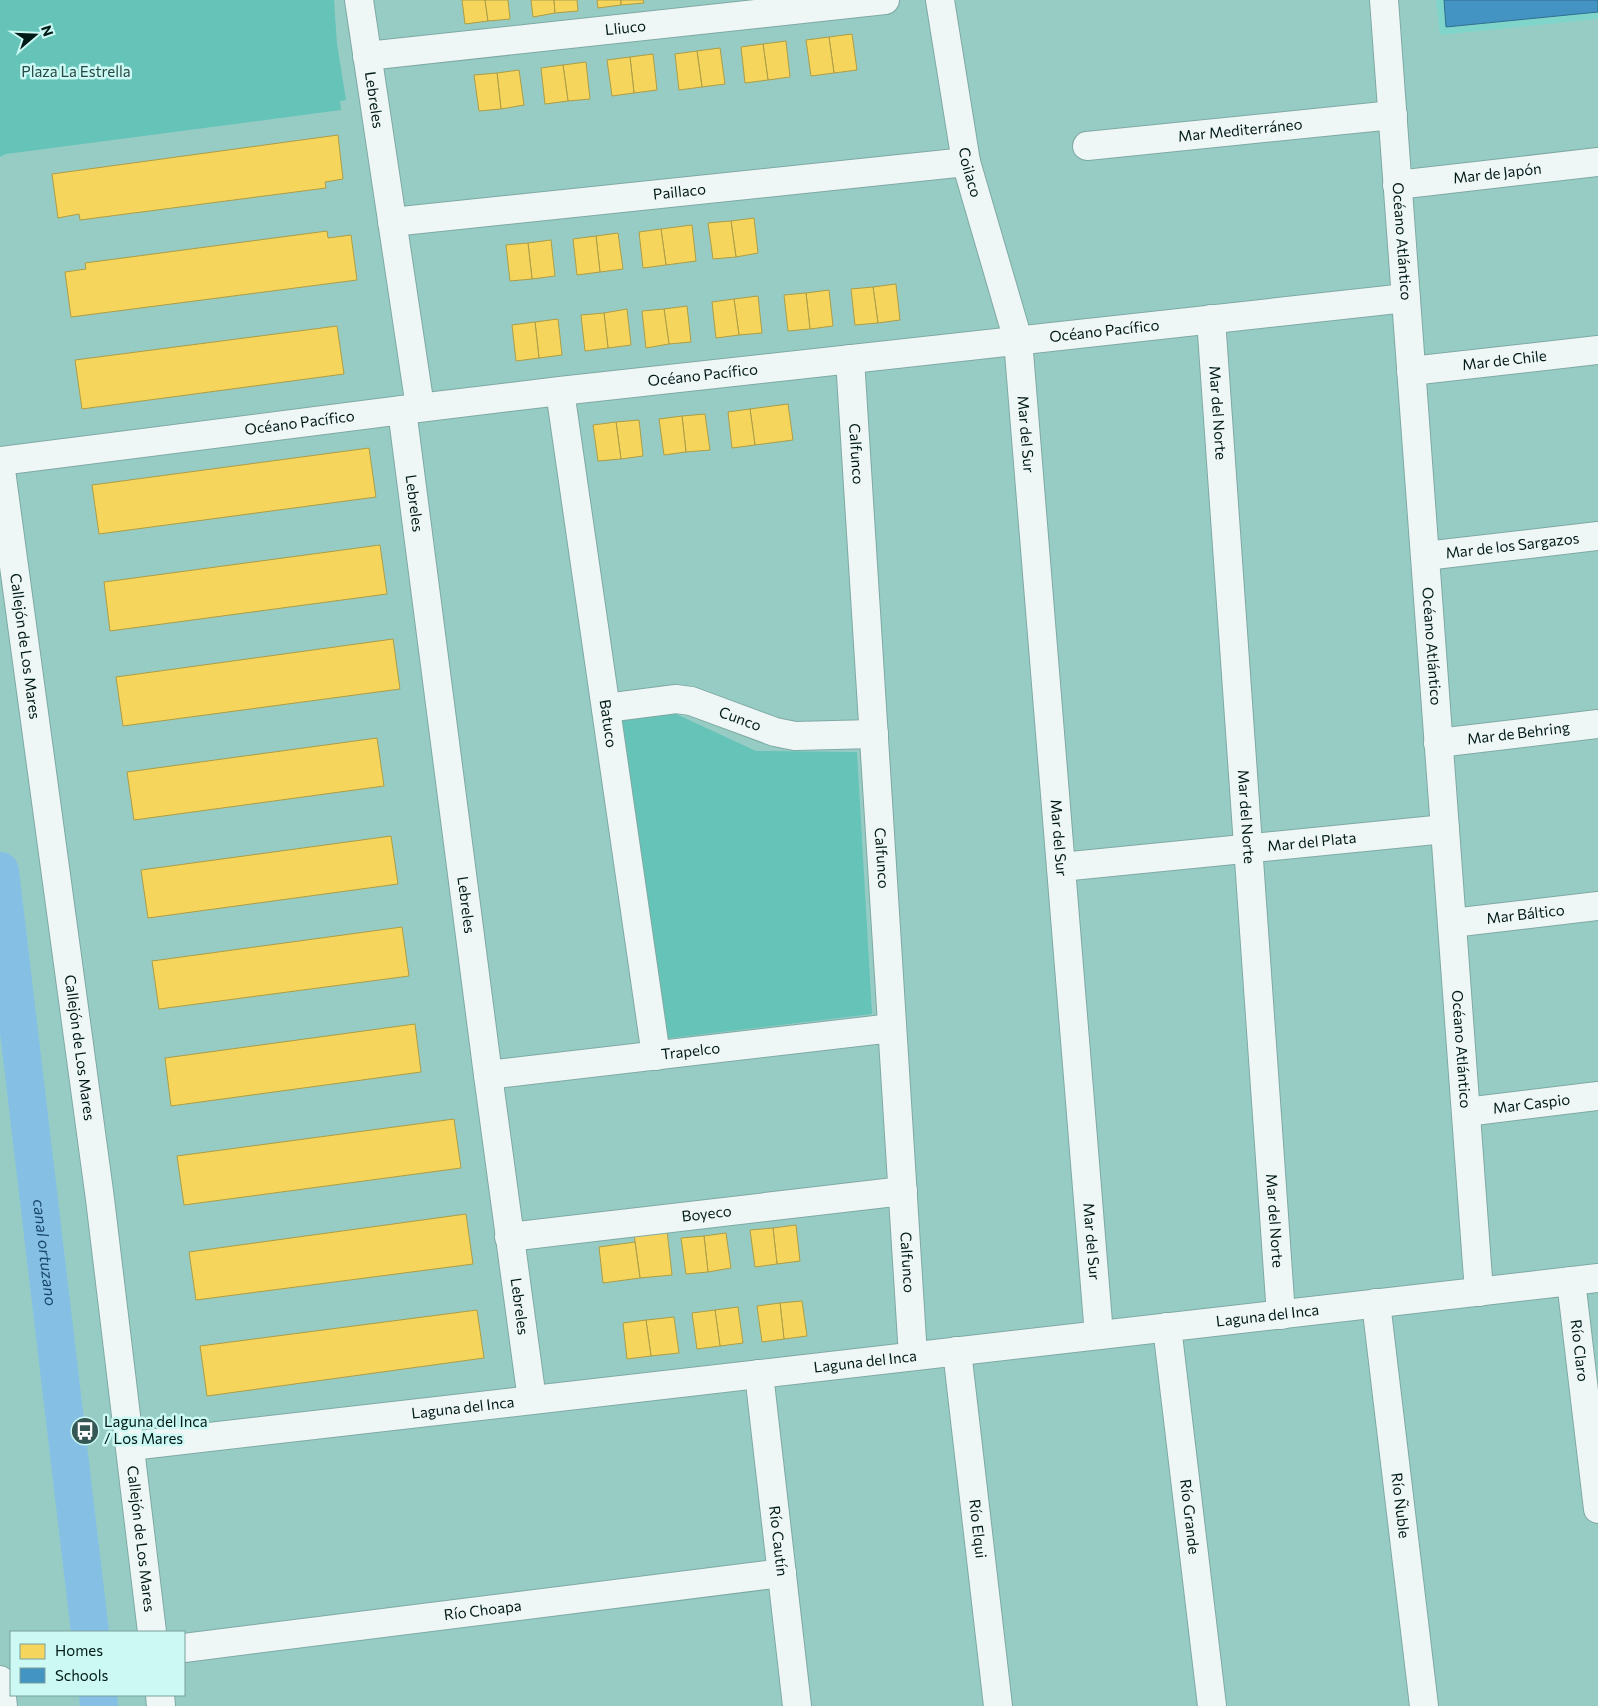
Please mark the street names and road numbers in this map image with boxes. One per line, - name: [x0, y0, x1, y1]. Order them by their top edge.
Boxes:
- street label: Lliuco: [604, 16, 647, 38]
- street label: Lebreles: [362, 70, 388, 130]
- street label: Mar Mediterráneo: [1177, 114, 1303, 145]
- street label: Coilaco: [956, 146, 986, 199]
- street label: Mar de Japón: [1452, 159, 1543, 187]
- street label: Paillaco: [652, 179, 707, 203]
- street label: Océano Atlántico: [1389, 182, 1416, 301]
- street label: Océano Pacífico: [1048, 315, 1160, 345]
- street label: Mar de Chile: [1461, 346, 1548, 373]
- street label: Océano Pacífico: [647, 359, 759, 389]
- street label: Mar del Norte: [1206, 365, 1231, 461]
- street label: Mar del Sur: [1015, 395, 1039, 473]
- street label: Océano Pacífico: [243, 406, 356, 438]
- street label: Calfunco: [846, 423, 868, 485]
- street label: Lebreles: [402, 473, 428, 533]
- street label: Mar de los Sargazos: [1445, 528, 1580, 562]
- street label: Callejón de Los Mares: [7, 572, 45, 720]
- street label: Océano Atlántico: [1419, 586, 1446, 706]
- street label: Batuco: [597, 698, 621, 749]
- street label: Cunco: [717, 702, 764, 734]
- street label: Mar de Behring: [1466, 717, 1571, 747]
- street label: Mar del Norte: [1235, 769, 1259, 865]
- street label: Mar del Sur: [1047, 798, 1072, 877]
- street label: Calfunco: [872, 827, 893, 889]
- street label: Mar del Plata: [1266, 828, 1357, 855]
- street label: Lebreles: [454, 875, 480, 935]
- street label: Mar Báltico: [1485, 900, 1566, 927]
- street label: Callejón de Los Mares: [62, 973, 99, 1122]
- street label: Océano Atlántico: [1449, 989, 1475, 1109]
- street label: Trapelco: [660, 1038, 721, 1063]
- street label: Mar Caspio: [1492, 1089, 1571, 1117]
- street label: Mar del Norte: [1263, 1173, 1288, 1269]
- street label: Boyeco: [681, 1201, 733, 1225]
- street label: Mar del Sur: [1080, 1202, 1104, 1281]
- street label: Calfunco: [897, 1231, 919, 1293]
- street label: Lebreles: [508, 1276, 533, 1336]
- street label: Laguna del Inca: [1215, 1300, 1320, 1330]
- street label: Río Claro: [1568, 1318, 1593, 1382]
- street label: Laguna del Inca: [813, 1346, 918, 1376]
- street label: Laguna del Inca: [410, 1392, 515, 1422]
- street label: Callejón de Los Mares: [124, 1465, 160, 1613]
- street label: Río Ñuble: [1388, 1472, 1414, 1539]
- street label: Río Grande: [1177, 1478, 1204, 1555]
- street label: Río Elqui: [966, 1498, 991, 1559]
- street label: Río Cautín: [766, 1505, 792, 1577]
- street label: Río Choapa: [443, 1596, 522, 1623]

